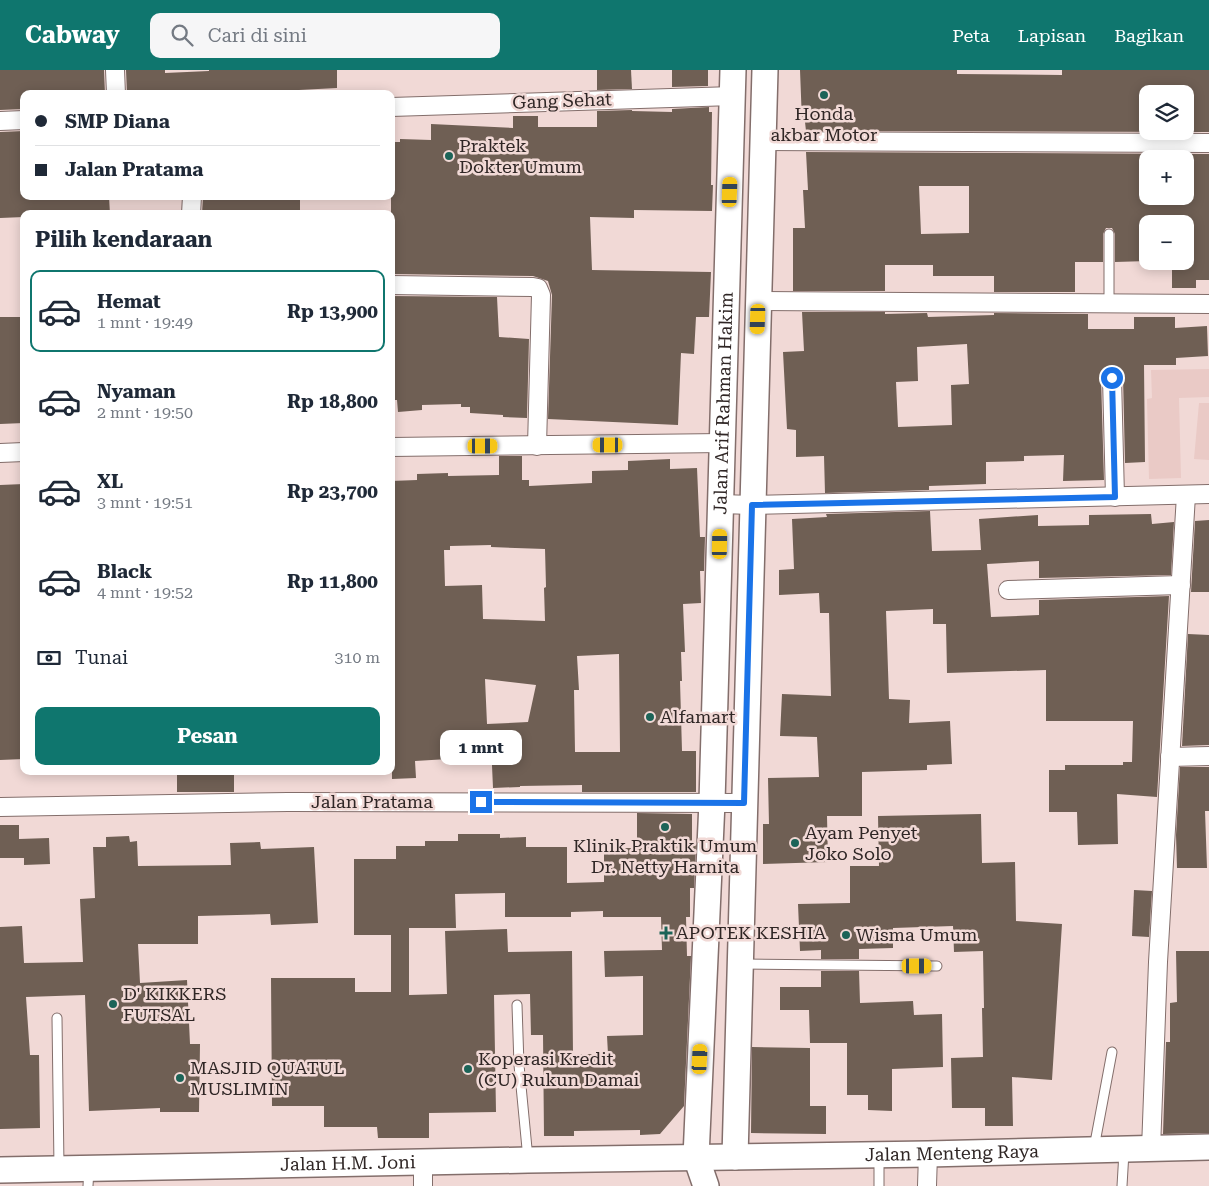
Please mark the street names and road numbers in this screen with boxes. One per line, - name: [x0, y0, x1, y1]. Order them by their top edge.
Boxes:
- street label: Gang Sehat: [512, 88, 612, 113]
- street label: Jalan Arif Rahman Hakim: [709, 292, 737, 515]
- street label: Jalan Pratama: [311, 791, 433, 812]
- street label: Jalan Menteng Raya: [865, 1140, 1039, 1165]
- street label: Jalan H.M. Joni: [280, 1151, 416, 1175]

